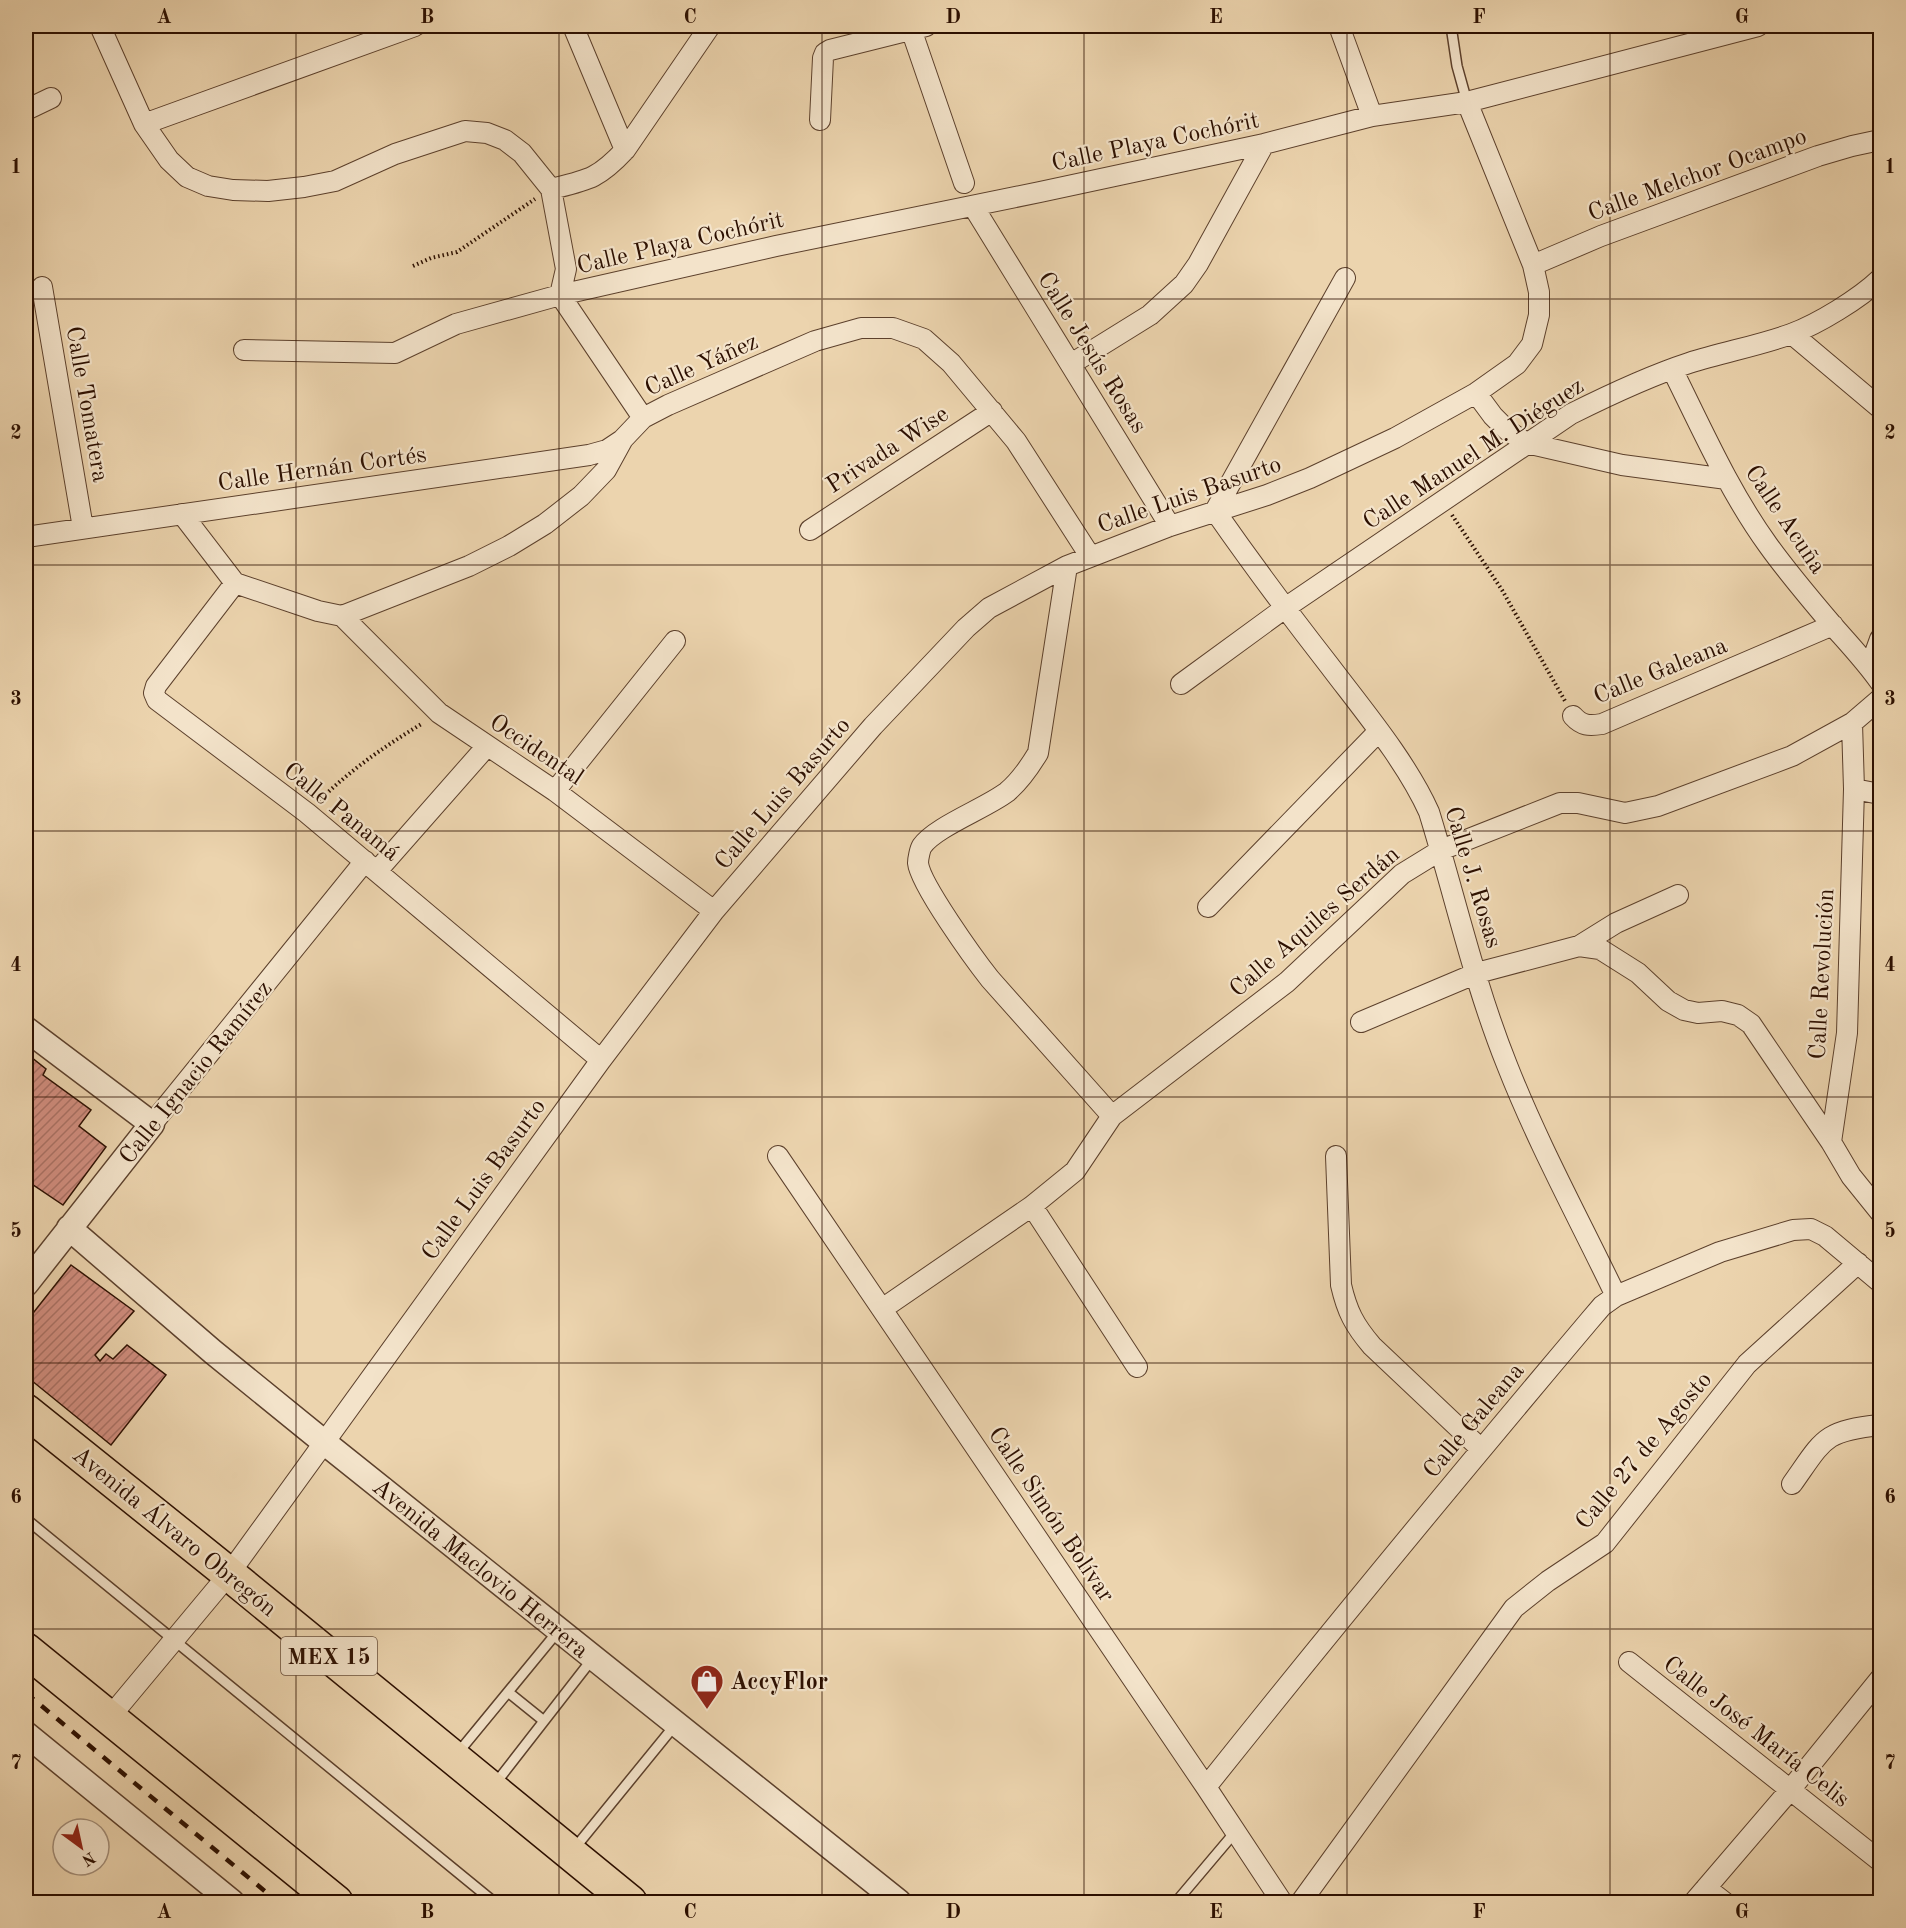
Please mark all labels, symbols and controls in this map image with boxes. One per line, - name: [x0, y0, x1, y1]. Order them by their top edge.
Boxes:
- text: A: [156, 8, 172, 28]
- text: B: [420, 8, 434, 28]
- text: C: [683, 8, 697, 28]
- text: D: [945, 8, 961, 28]
- text: E: [1209, 8, 1223, 28]
- text: F: [1472, 8, 1486, 28]
- text: G: [1735, 8, 1749, 28]
- street label: Calle Playa Cochórit: [1049, 109, 1261, 177]
- street label: Calle Melchor Ocampo: [1585, 125, 1810, 227]
- text: 1: [10, 158, 22, 178]
- text: 1: [1884, 158, 1896, 178]
- street label: Calle Playa Cochórit: [575, 208, 786, 279]
- street label: Calle Jesús Rosas: [1032, 268, 1150, 438]
- street label: Calle Tomatera: [60, 324, 112, 484]
- street label: Calle Yáñez: [642, 330, 762, 401]
- street label: Calle Manuel M. Diéguez: [1359, 374, 1589, 535]
- street label: Privada Wise: [823, 402, 953, 499]
- text: 2: [10, 424, 22, 444]
- text: 2: [1884, 424, 1896, 444]
- street label: Calle Hernán Cortés: [216, 443, 428, 497]
- street label: Calle Luis Basurto: [1095, 453, 1285, 539]
- street label: Calle Acuña: [1739, 462, 1829, 579]
- street label: Calle Galeana: [1590, 634, 1731, 710]
- text: 3: [10, 690, 22, 710]
- text: 3: [1884, 690, 1896, 710]
- street label: Occidental: [485, 711, 587, 791]
- street label: Calle Luis Basurto: [711, 714, 856, 875]
- street label: Calle Panamá: [278, 759, 403, 866]
- street label: Calle J. Rosas: [1439, 804, 1505, 951]
- street label: Calle Aquiles Serdán: [1226, 843, 1405, 1002]
- street label: Calle Revolución: [1807, 888, 1839, 1060]
- text: 4: [10, 956, 22, 976]
- text: 4: [1884, 956, 1896, 976]
- street label: Calle Ignacio Ramírez: [116, 977, 277, 1169]
- street label: Calle Luis Basurto: [418, 1095, 551, 1265]
- text: 5: [10, 1221, 22, 1242]
- text: 5: [1884, 1221, 1896, 1242]
- street label: Calle Galeana: [1420, 1359, 1529, 1483]
- street label: Calle 27 de Agosto: [1572, 1368, 1717, 1535]
- street label: Calle Simón Bolívar: [983, 1423, 1118, 1607]
- street label: Avenida Álvaro Obregón: [67, 1440, 283, 1622]
- street label: Avenida Maclovio Herrera: [367, 1475, 592, 1664]
- text: 6: [10, 1488, 22, 1508]
- text: 6: [1884, 1488, 1896, 1508]
- road number: MEX 15: [281, 1637, 377, 1675]
- street label: Calle José María Celis: [1658, 1653, 1853, 1813]
- shop icon: AccyFlor: [689, 1663, 725, 1710]
- place label: AccyFlor: [730, 1671, 828, 1695]
- text: 7: [10, 1754, 22, 1774]
- text: 7: [1884, 1754, 1896, 1774]
- north arrow: [51, 1817, 111, 1877]
- text: N: [78, 1848, 98, 1868]
- text: A: [156, 1903, 172, 1923]
- text: B: [420, 1903, 434, 1923]
- text: C: [683, 1903, 697, 1923]
- text: D: [945, 1903, 961, 1923]
- text: E: [1209, 1903, 1223, 1923]
- text: F: [1472, 1903, 1486, 1923]
- text: G: [1735, 1903, 1749, 1923]

